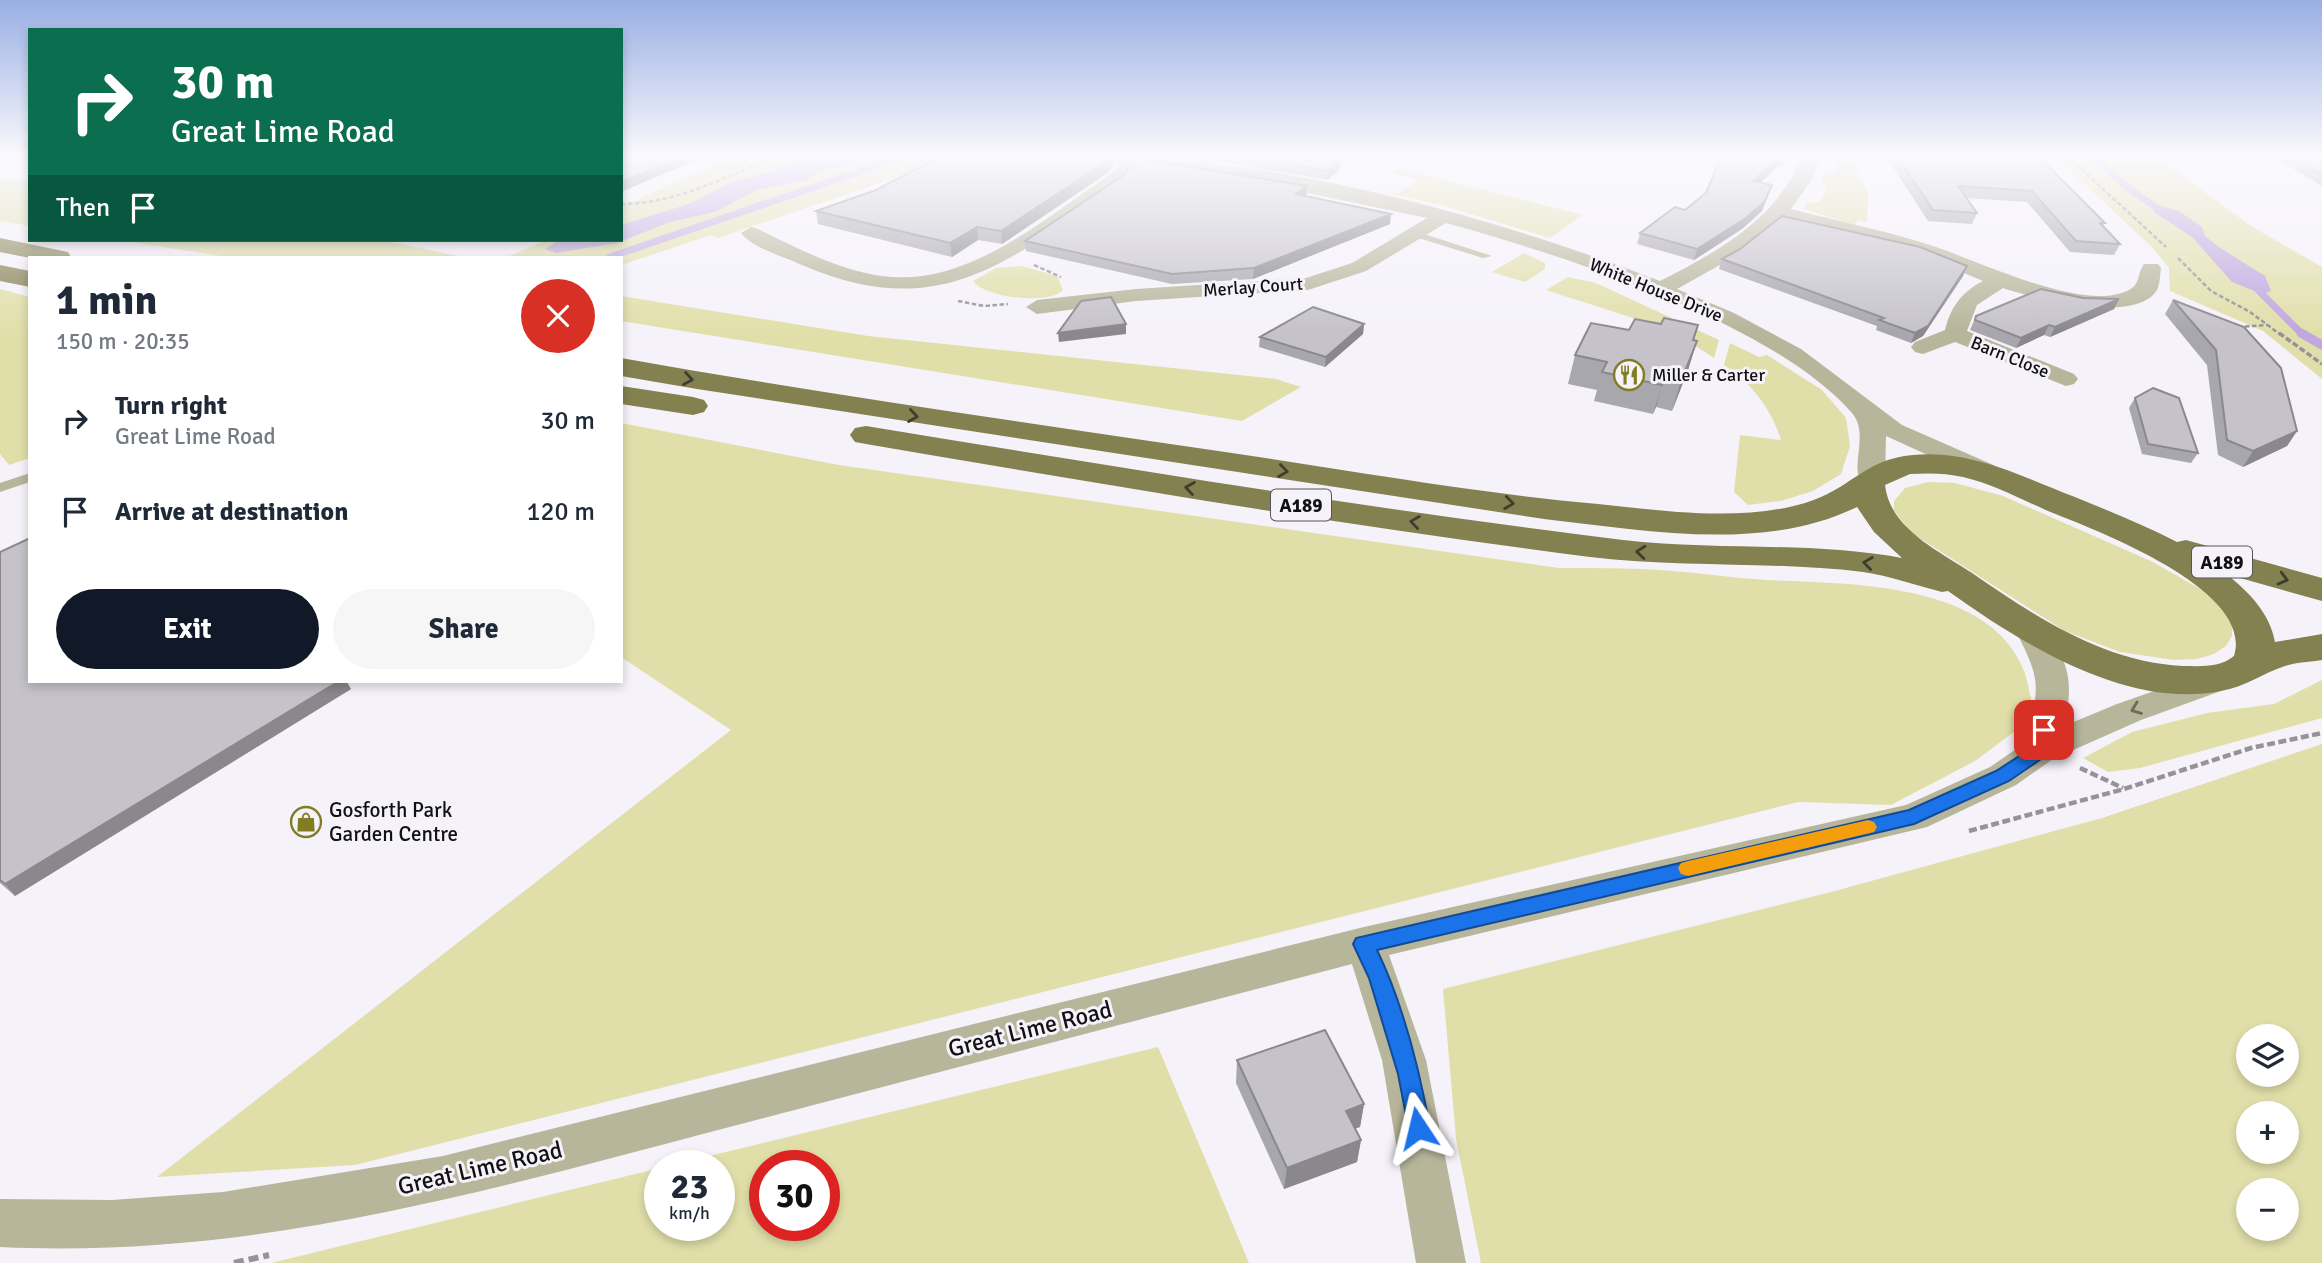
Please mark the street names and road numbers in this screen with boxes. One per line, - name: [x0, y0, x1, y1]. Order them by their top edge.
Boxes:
- street label: White House Drive: [1586, 253, 1726, 327]
- street label: Merlay Court: [1202, 273, 1304, 301]
- street label: Barn Close: [1968, 331, 2052, 383]
- road number: A189: [1271, 490, 1331, 520]
- road number: A189: [2192, 547, 2252, 578]
- street label: Great Lime Road: [945, 994, 1115, 1064]
- street label: Great Lime Road: [395, 1135, 565, 1201]

